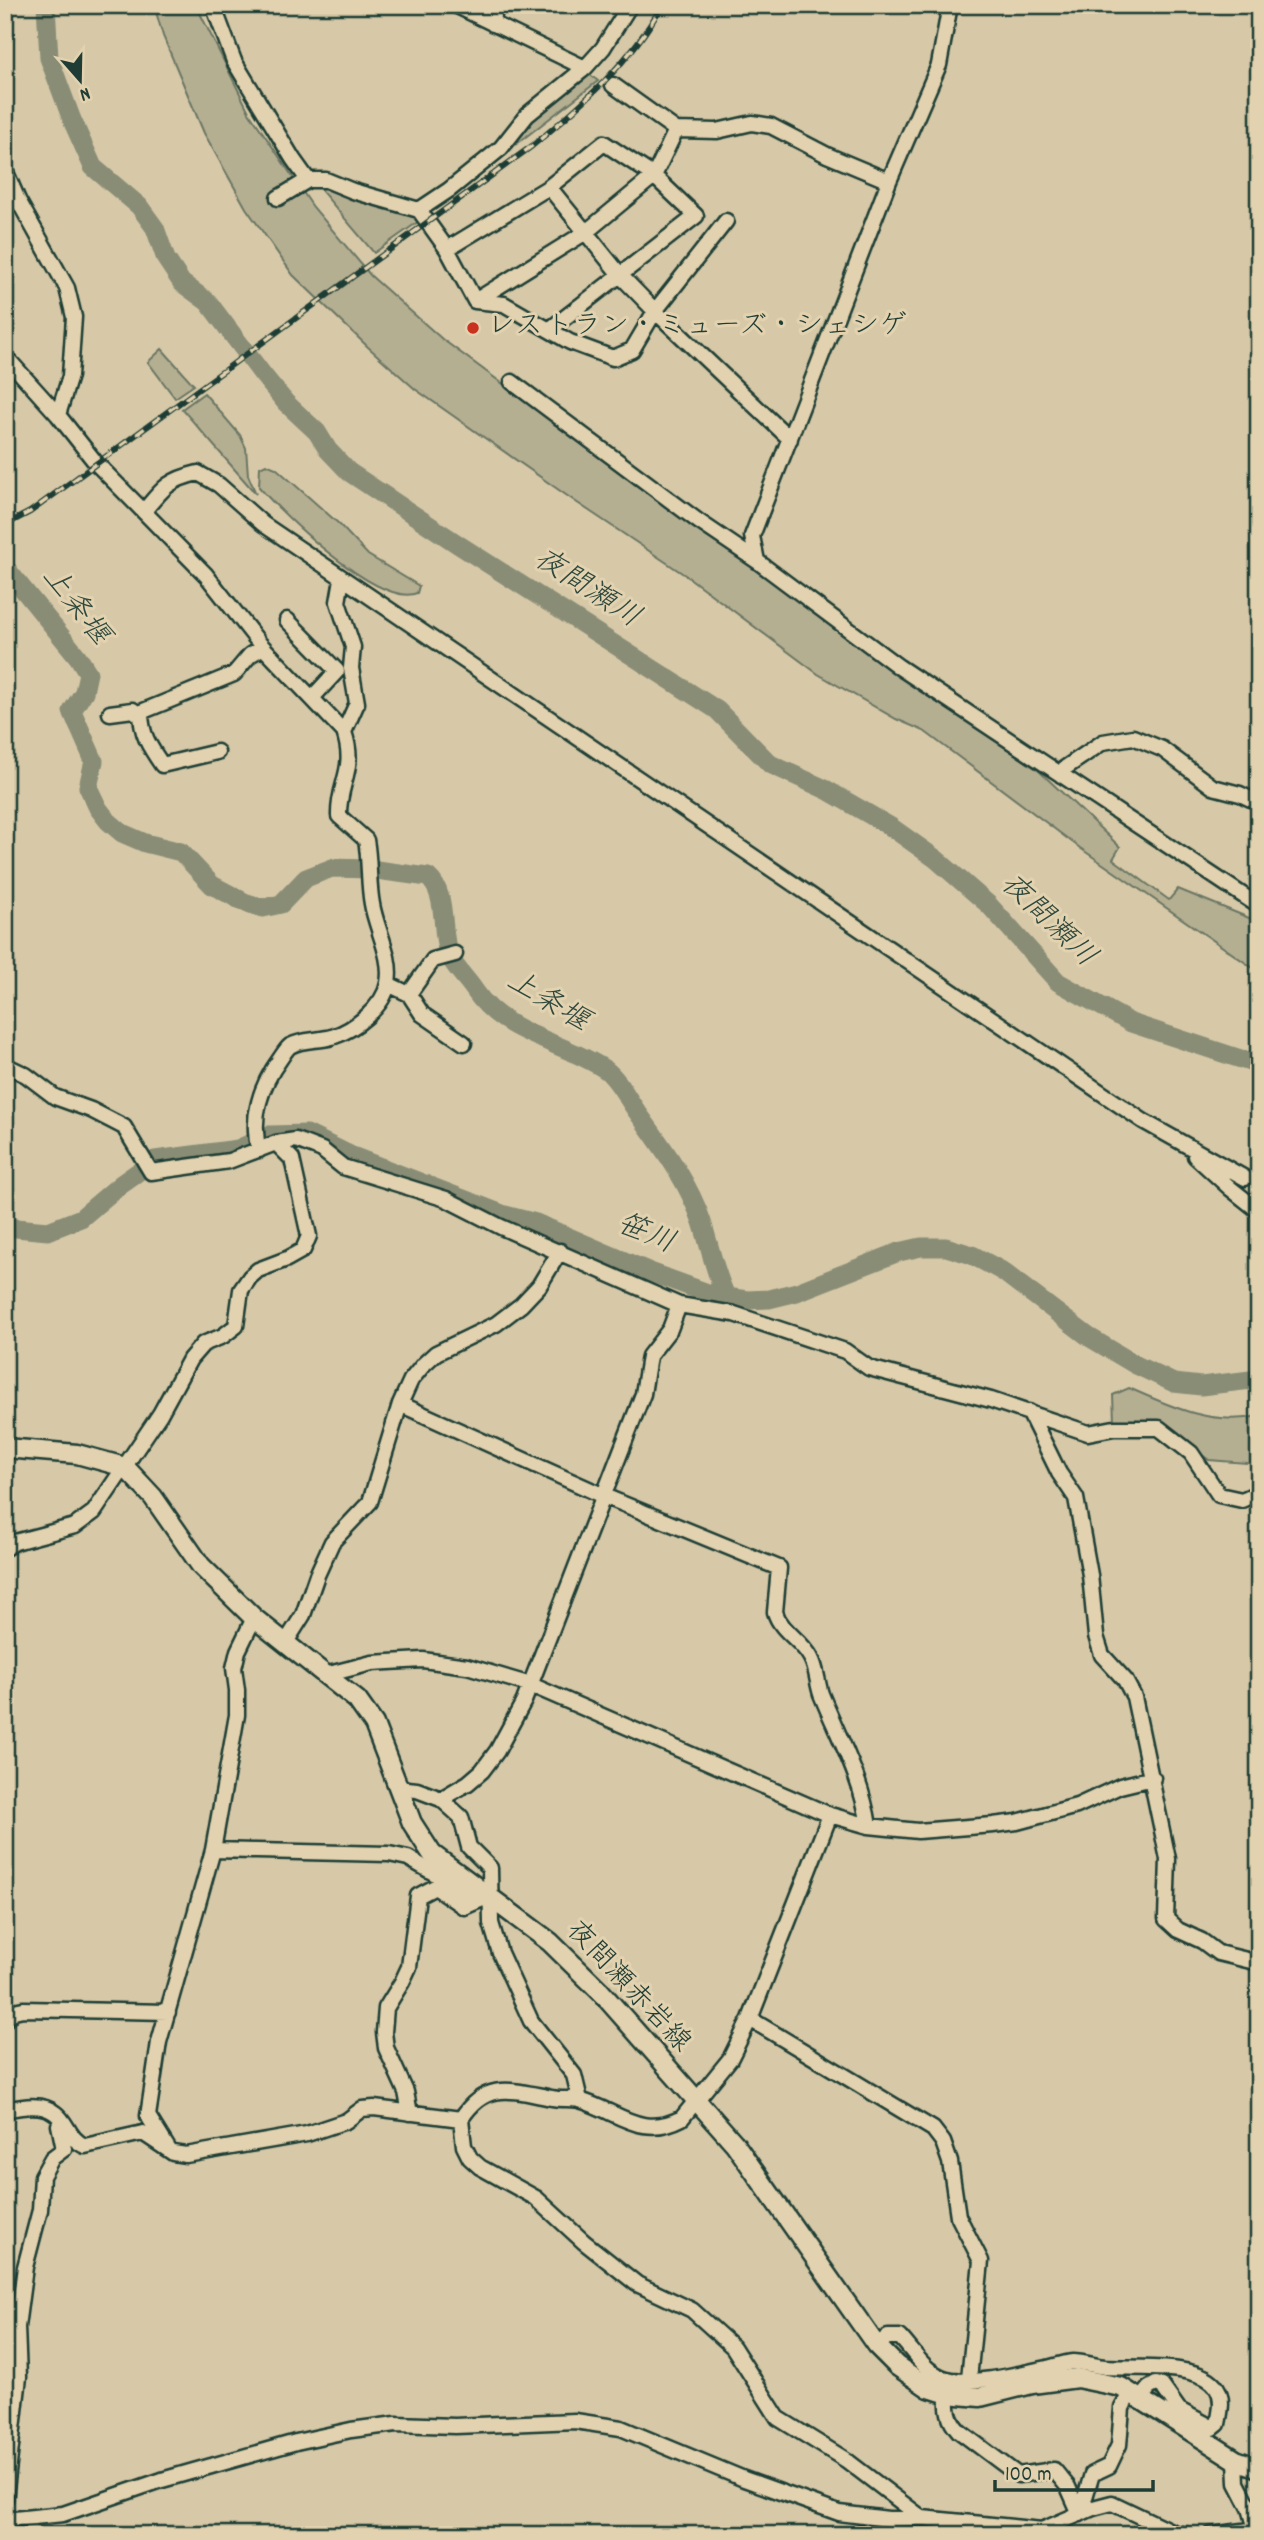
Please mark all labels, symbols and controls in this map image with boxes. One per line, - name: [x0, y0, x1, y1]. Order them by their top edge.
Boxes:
- north arrow: [46, 46, 116, 116]
- text: N: [76, 78, 94, 107]
- place label: レストラン・ミューズ・シェシゲ: [487, 308, 907, 348]
- marker: レストラン・ミューズ・シェシゲ: [465, 320, 481, 336]
- water label: 夜間瀬川: [524, 539, 648, 641]
- water label: 上条堰: [29, 558, 120, 658]
- water label: 夜間瀬川: [989, 865, 1105, 979]
- water label: 上条堰: [497, 961, 599, 1046]
- water label: 笹川: [609, 1205, 681, 1267]
- street label: 夜間瀬赤岩線: [555, 1913, 699, 2063]
- scale bar: [995, 2449, 1152, 2493]
- text: 100 m: [1005, 2461, 1052, 2491]

